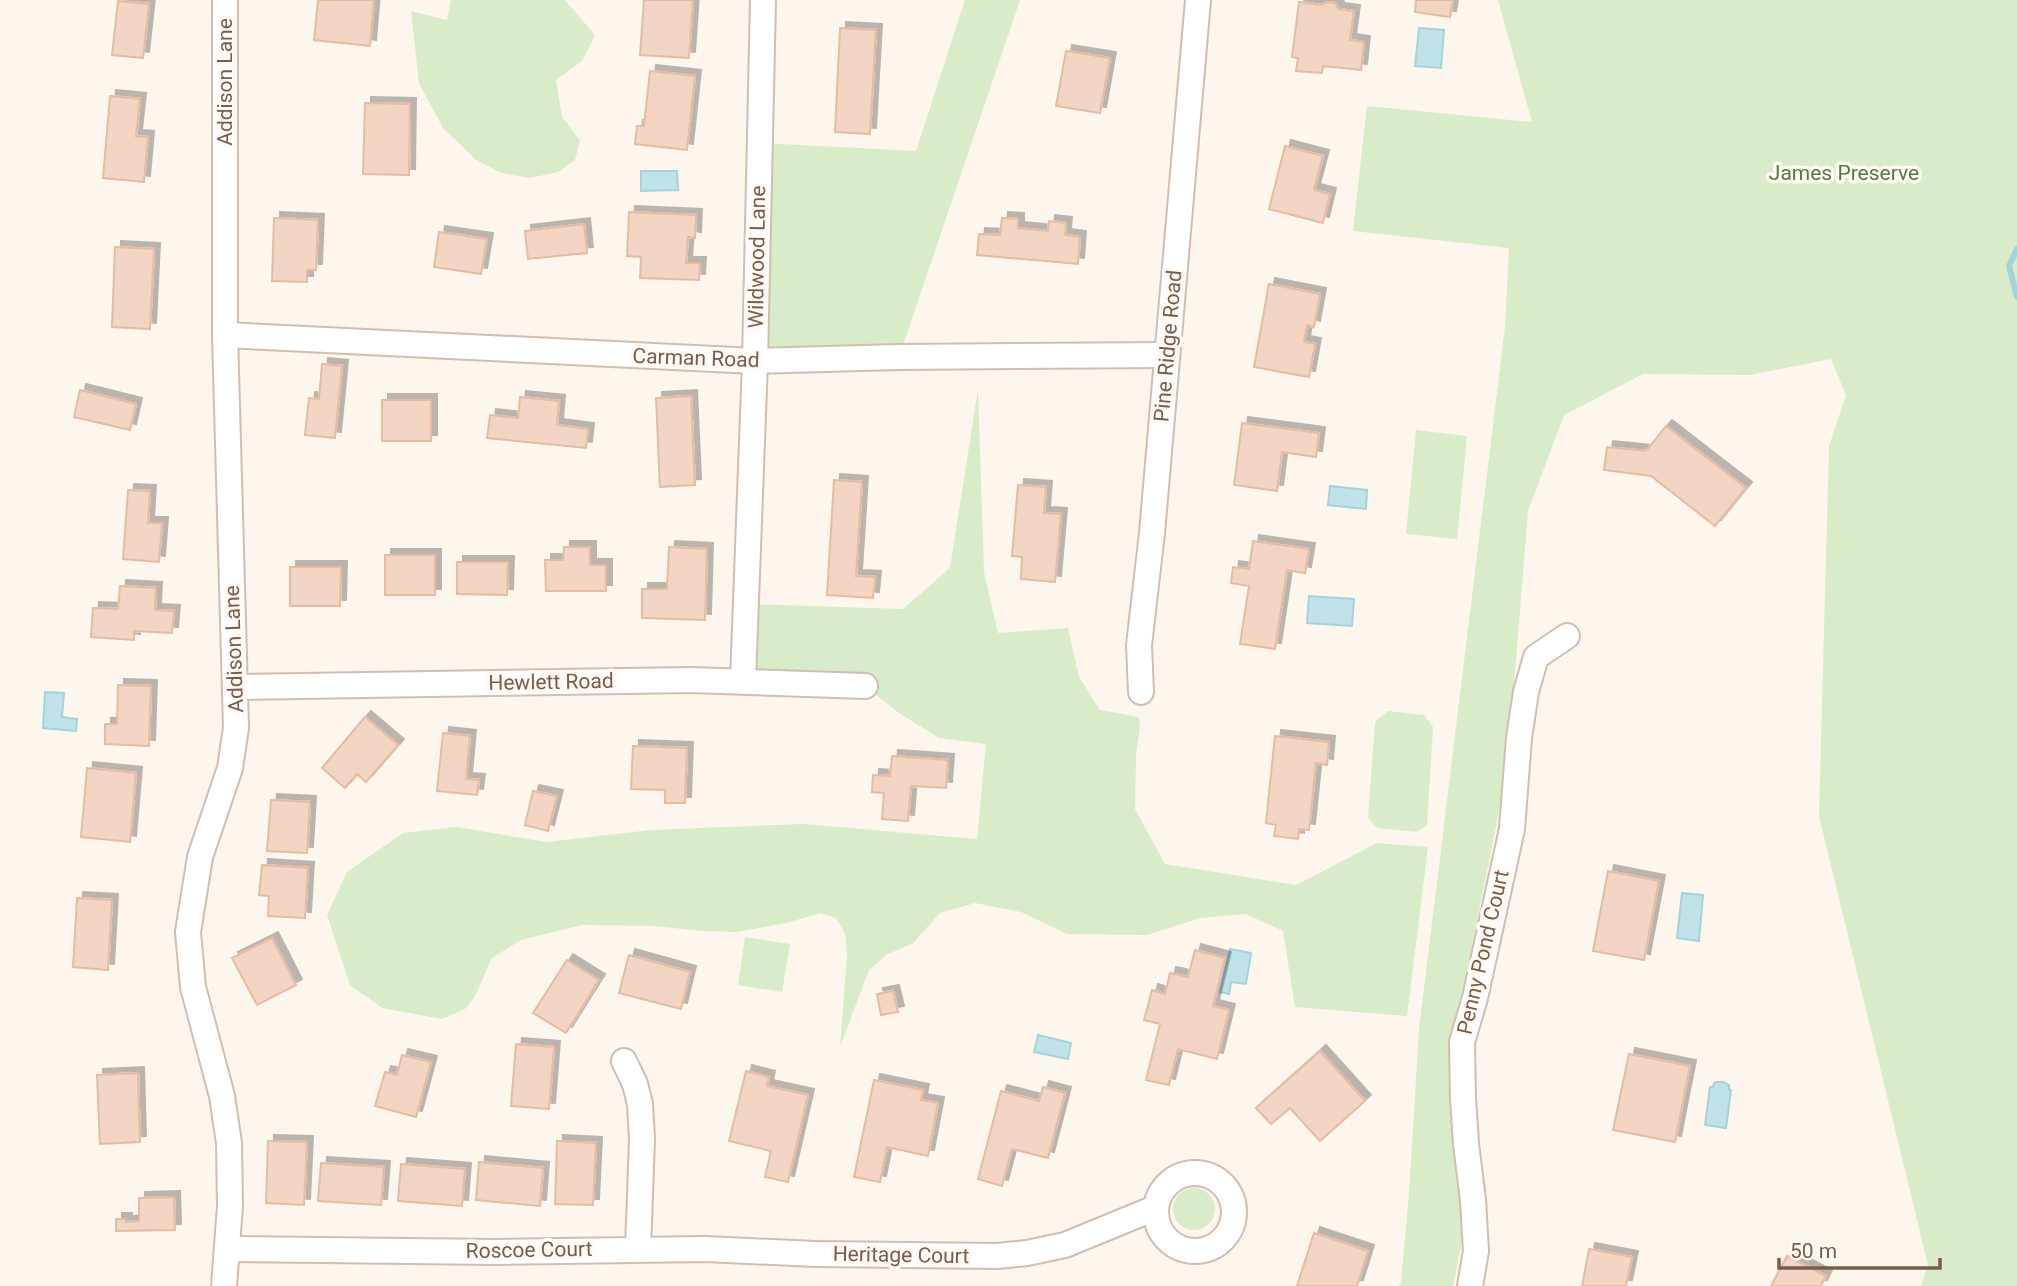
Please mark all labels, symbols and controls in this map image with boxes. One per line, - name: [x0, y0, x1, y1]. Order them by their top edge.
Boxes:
- street label: Addison Lane: [213, 18, 237, 146]
- park label: James Preserve: [1769, 161, 1919, 185]
- street label: Wildwood Lane: [744, 185, 770, 329]
- street label: Pine Ridge Road: [1149, 269, 1187, 423]
- street label: Carman Road: [632, 344, 760, 372]
- street label: Addison Lane: [220, 585, 248, 713]
- street label: Hewlett Road: [488, 669, 614, 695]
- street label: Penny Pond Court: [1452, 867, 1514, 1037]
- scale bar: [1779, 1226, 1940, 1270]
- street label: Roscoe Court: [465, 1237, 593, 1263]
- text: 50 m: [1790, 1239, 1837, 1263]
- street label: Heritage Court: [833, 1242, 970, 1268]

